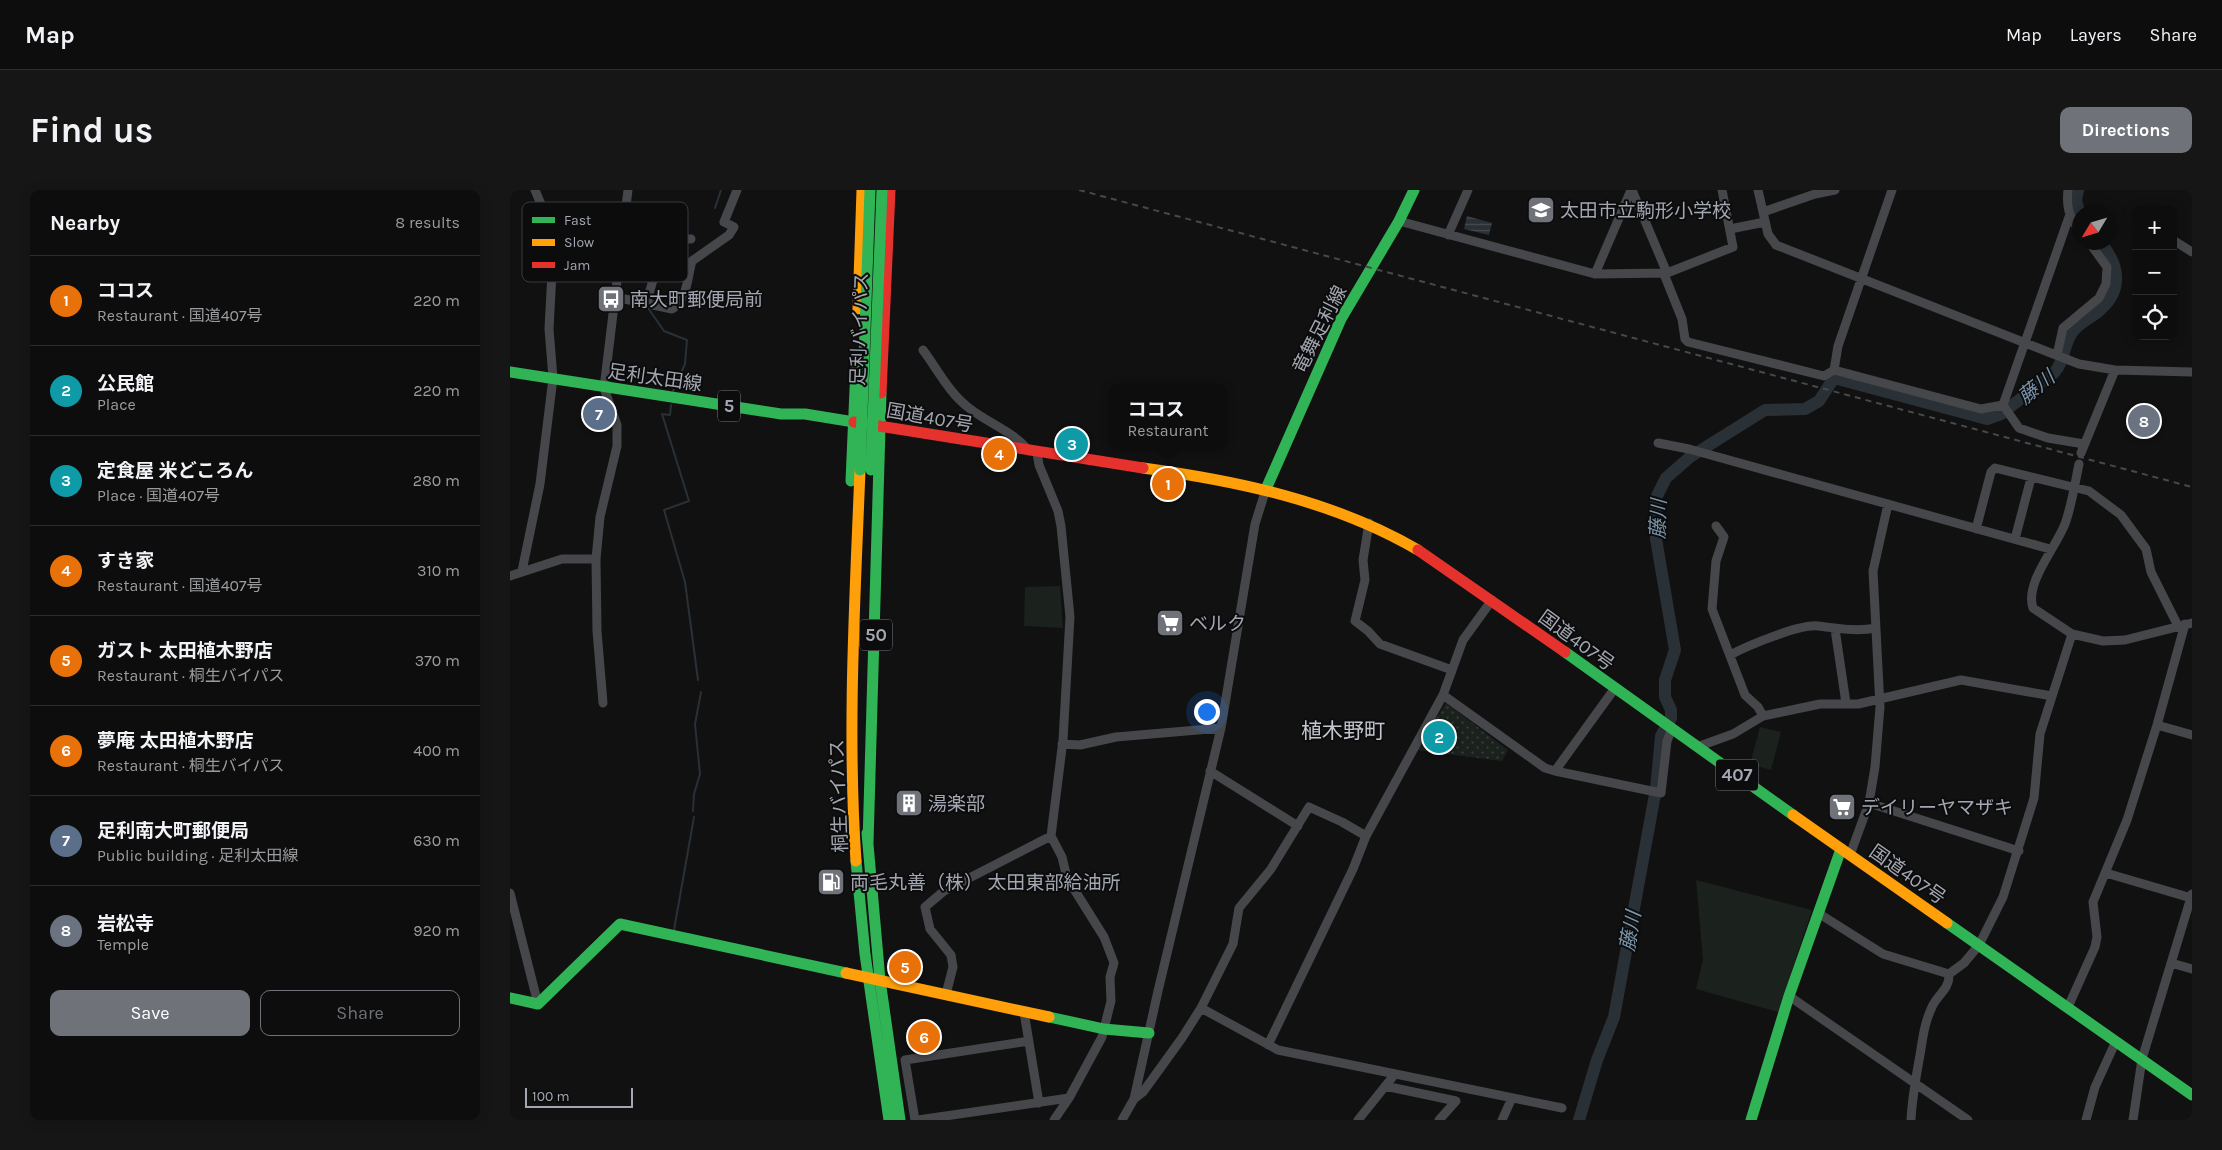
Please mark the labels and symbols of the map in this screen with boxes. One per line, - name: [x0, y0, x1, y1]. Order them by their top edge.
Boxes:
- school or university icon: 太田市立駒形小学校: [1526, 195, 1556, 225]
- place label: 太田市立駒形小学校: [1560, 200, 1731, 222]
- legend: [522, 202, 688, 282]
- north arrow: [2072, 205, 2117, 250]
- text: Fast: [564, 212, 591, 229]
- text: Slow: [564, 234, 594, 251]
- text: Jam: [564, 257, 590, 274]
- street label: 足利バイパス: [847, 272, 873, 386]
- street label: 竜舞足利線: [1289, 282, 1351, 377]
- bus stop icon: 南大町郵便局前: [596, 284, 626, 314]
- place label: 南大町郵便局前: [630, 289, 763, 311]
- street label: 足利太田線: [606, 360, 703, 395]
- water label: 藤川: [2014, 365, 2061, 409]
- road number: 5: [718, 390, 740, 422]
- pin: 7: [583, 395, 615, 433]
- street label: 国道407号: [885, 400, 975, 436]
- pin: 8: [2128, 402, 2160, 440]
- pin: 3: [1056, 425, 1088, 463]
- pin: 4: [983, 435, 1015, 473]
- pin: 1: [1152, 465, 1184, 503]
- water label: 藤川: [1646, 497, 1671, 539]
- street label: 国道407号: [1534, 606, 1618, 676]
- supermarket icon: ベルク: [1155, 608, 1185, 638]
- place label: ベルク: [1189, 613, 1246, 635]
- road number: 50: [860, 620, 892, 650]
- your location: [1194, 699, 1220, 725]
- pin: 2: [1423, 718, 1455, 756]
- district label: 植木野町: [1301, 719, 1385, 743]
- street label: 桐生バイパス: [826, 739, 852, 853]
- road number: 407: [1716, 760, 1758, 790]
- building icon: 湯楽部: [894, 788, 924, 818]
- supermarket icon: デイリーヤマザキ: [1827, 792, 1857, 822]
- place label: 湯楽部: [928, 793, 985, 815]
- place label: デイリーヤマザキ: [1861, 797, 2013, 819]
- street label: 国道407号: [1865, 841, 1950, 909]
- fuel station icon: 両毛丸善（株） 太田東部給油所: [816, 867, 846, 897]
- place label: 両毛丸善（株） 太田東部給油所: [850, 872, 1121, 894]
- water label: 藤川: [1616, 907, 1646, 953]
- pin: 5: [889, 948, 921, 986]
- pin: 6: [908, 1018, 940, 1056]
- scale bar: [525, 1085, 632, 1108]

